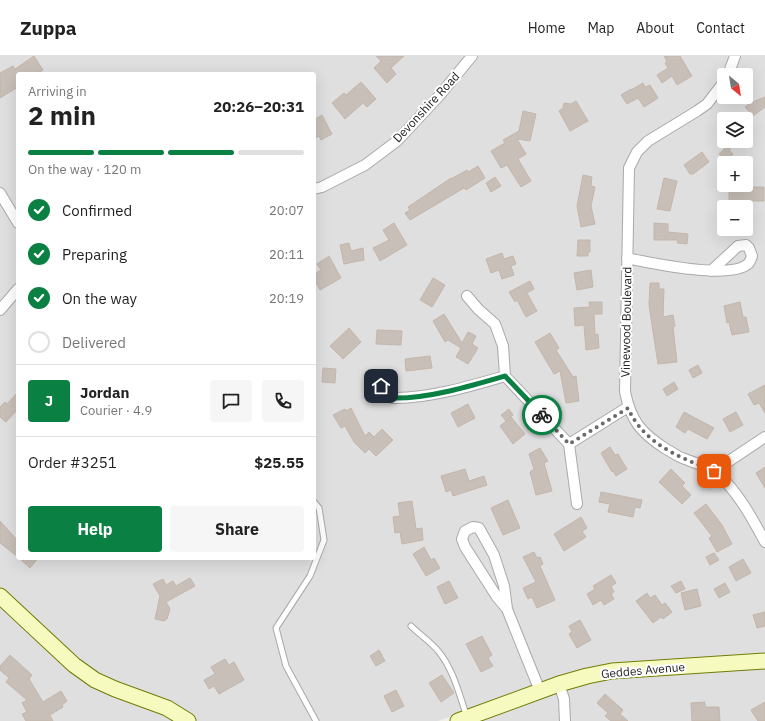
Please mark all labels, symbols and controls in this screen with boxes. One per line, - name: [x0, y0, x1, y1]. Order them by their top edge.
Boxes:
- text: Zuppa: [20, 16, 77, 40]
- text: Home: [528, 19, 565, 37]
- text: Map: [587, 19, 614, 37]
- text: About: [636, 19, 674, 37]
- text: Contact: [696, 19, 745, 37]
- north arrow: [717, 68, 753, 104]
- map controls: [717, 68, 753, 236]
- street label: Devonshire Road: [390, 69, 462, 145]
- text: Arriving in: [28, 83, 87, 100]
- text: 20:26–20:31: [213, 97, 304, 116]
- text: 2 min: [28, 98, 96, 132]
- button: layers: [717, 112, 753, 148]
- button: +: [717, 156, 753, 192]
- text: On the way · 120 m: [28, 161, 141, 178]
- icon: check: [28, 199, 50, 221]
- button: −: [717, 200, 753, 236]
- text: Confirmed: [62, 201, 132, 220]
- text: 20:07: [269, 202, 304, 219]
- icon: check: [28, 243, 50, 265]
- text: Preparing: [62, 245, 127, 264]
- text: 20:11: [269, 246, 304, 263]
- street label: Vinewood Boulevard: [618, 267, 634, 377]
- icon: check: [28, 287, 50, 309]
- text: On the way: [62, 289, 137, 308]
- text: 20:19: [269, 290, 304, 307]
- text: Delivered: [62, 333, 126, 352]
- pin: [364, 369, 398, 403]
- icon: home: [370, 375, 392, 397]
- button: chat: [210, 380, 252, 422]
- button: phone: [262, 380, 304, 422]
- text: Jordan: [80, 383, 129, 402]
- text: J: [45, 391, 53, 410]
- courier: [522, 395, 562, 435]
- text: Courier · 4.9: [80, 402, 152, 419]
- icon: bike: [531, 404, 553, 426]
- text: Order #3251: [28, 453, 117, 472]
- text: $25.55: [254, 453, 304, 472]
- pin: [697, 454, 731, 488]
- icon: bag: [703, 460, 725, 482]
- button: Help: [28, 506, 162, 552]
- button: Share: [170, 506, 304, 552]
- street label: Geddes Avenue: [600, 659, 686, 681]

